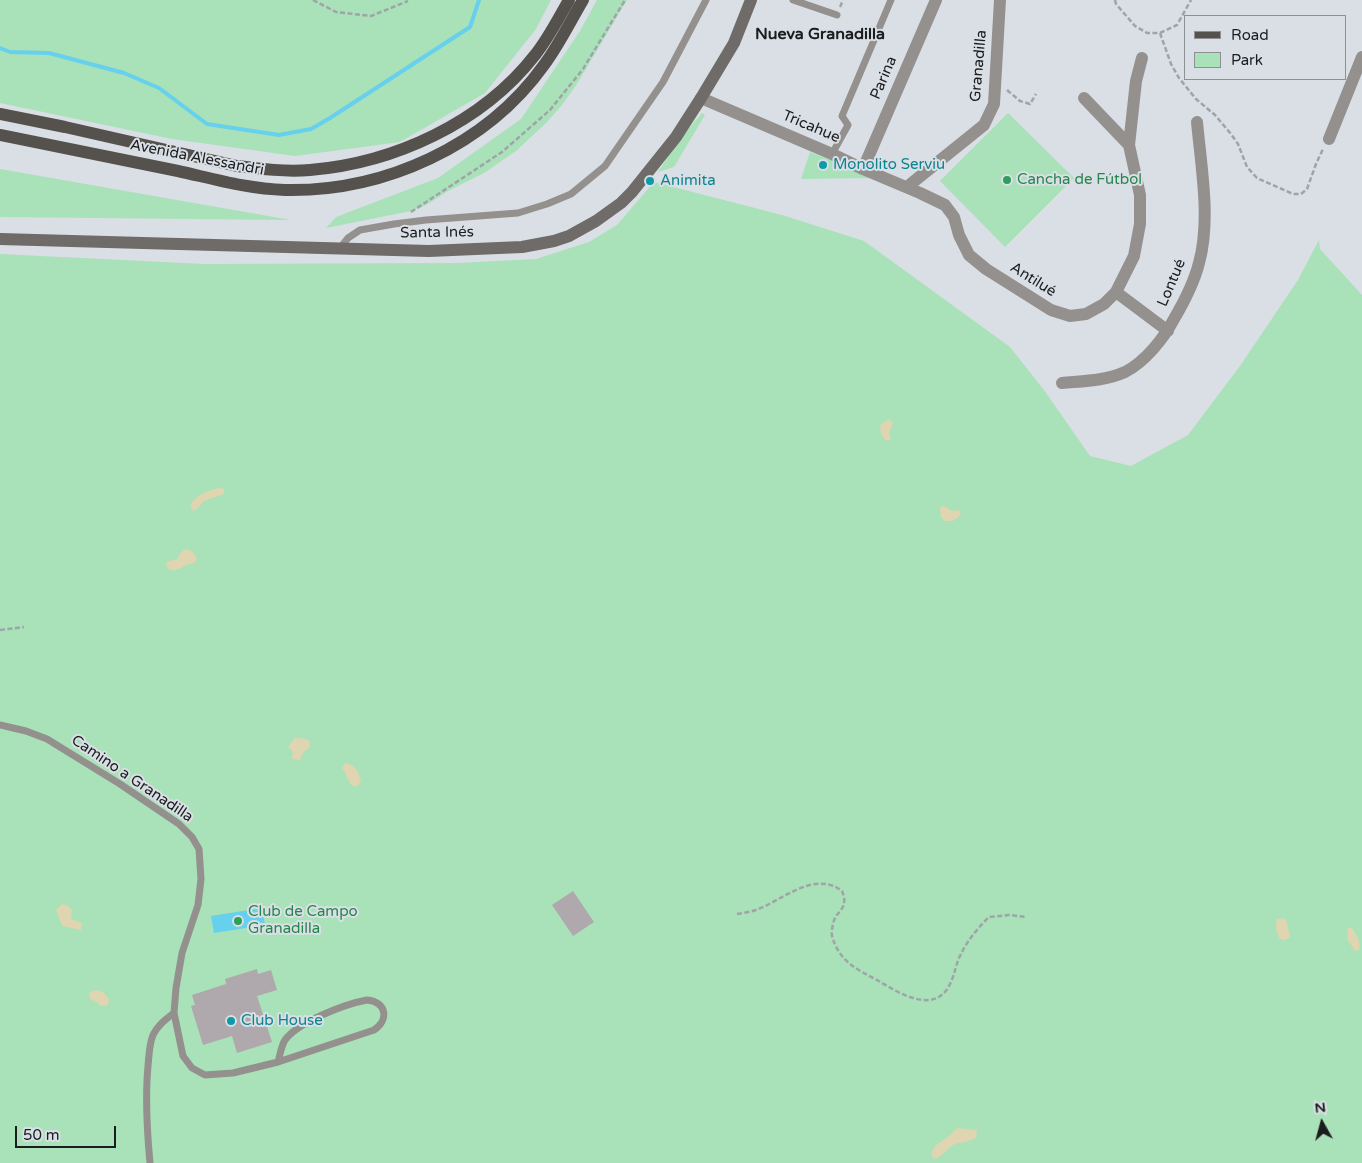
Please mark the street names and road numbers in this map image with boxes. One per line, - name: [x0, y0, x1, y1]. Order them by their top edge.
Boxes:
- street label: Granadilla: [967, 29, 991, 103]
- street label: Parina: [867, 54, 901, 102]
- street label: Tricahue: [779, 107, 843, 147]
- street label: Avenida Alessandri: [129, 136, 265, 180]
- street label: Santa Inés: [400, 223, 474, 243]
- street label: Lontué: [1154, 256, 1190, 310]
- street label: Antilué: [1007, 259, 1059, 301]
- street label: Camino a Granadilla: [68, 732, 196, 826]

